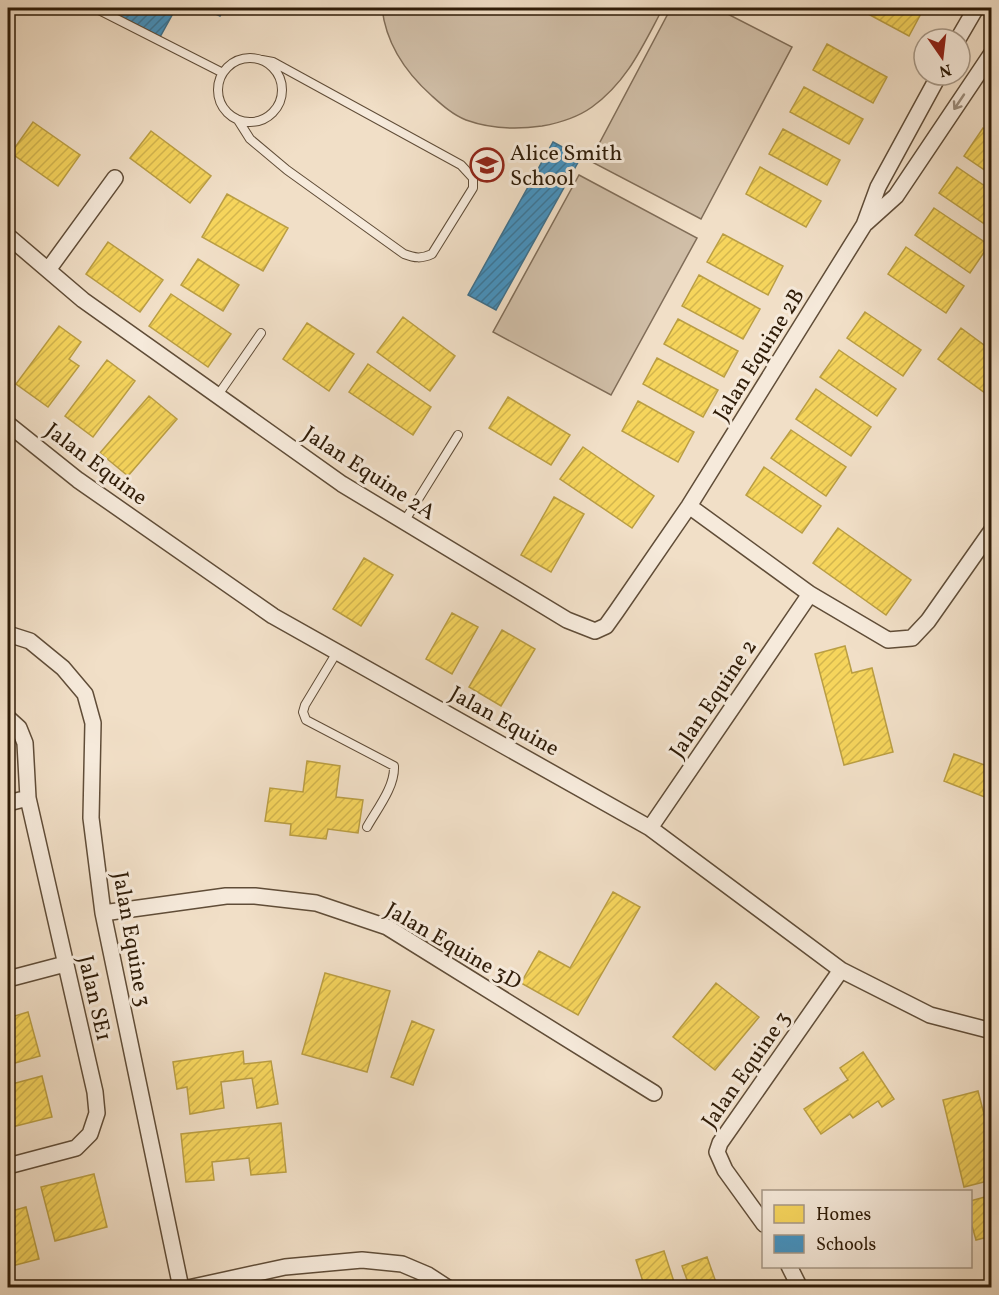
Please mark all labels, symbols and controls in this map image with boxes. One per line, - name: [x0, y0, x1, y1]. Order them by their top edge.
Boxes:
- north arrow: [912, 27, 972, 87]
- text: N: [936, 58, 953, 82]
- one-way arrow: [953, 93, 965, 110]
- place label: Alice Smith School: [510, 139, 622, 195]
- school or university icon: Alice Smith School: [469, 147, 505, 183]
- street label: Jalan Equine 2B: [707, 283, 813, 428]
- street label: Jalan Equine: [38, 416, 153, 514]
- street label: Jalan Equine 2A: [296, 419, 441, 529]
- street label: Jalan Equine 2: [663, 634, 765, 765]
- street label: Jalan Equine: [443, 679, 564, 765]
- street label: Jalan Equine 3: [103, 869, 158, 1009]
- street label: Jalan Equine 3D: [379, 896, 527, 999]
- street label: Jalan SE1: [69, 953, 118, 1045]
- street label: Jalan Equine 3: [695, 1006, 799, 1135]
- legend: [762, 1190, 972, 1268]
- text: Homes: [816, 1203, 871, 1228]
- text: Schools: [816, 1233, 876, 1258]

